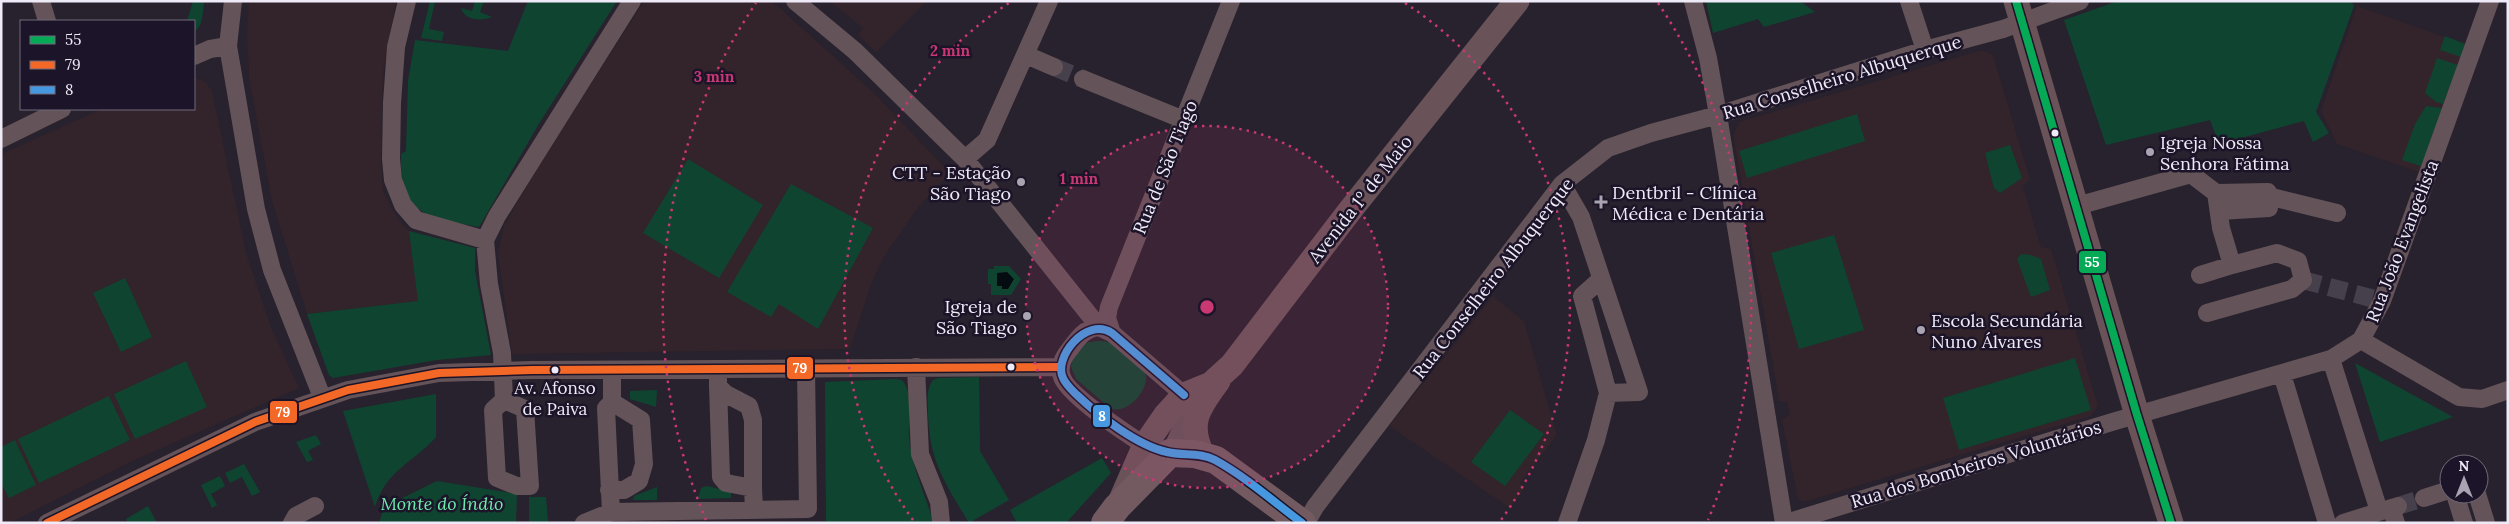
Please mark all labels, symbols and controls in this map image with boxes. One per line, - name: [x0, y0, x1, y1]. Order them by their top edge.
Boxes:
- legend: [20, 20, 195, 110]
- text: 55: [65, 30, 81, 49]
- street label: Rua Conselheiro Albuquerque: [1720, 30, 1964, 124]
- text: 2 min: [930, 41, 971, 60]
- text: 79: [65, 55, 81, 74]
- text: 3 min: [694, 67, 735, 86]
- text: 8: [65, 80, 73, 99]
- street label: Rua de São Tiago: [1128, 97, 1202, 237]
- unlabelled marker: [2050, 128, 2060, 138]
- street label: Avenida 1º de Maio: [1302, 130, 1417, 268]
- place label: Igreja Nossa Senhora Fátima: [2160, 131, 2290, 175]
- marker: Igreja Nossa Senhora Fátima: [2144, 146, 2156, 158]
- street label: Rua João Evangelista: [2360, 157, 2444, 325]
- place label: CTT - Estação São Tiago: [892, 161, 1011, 205]
- text: 1 min: [1060, 169, 1099, 188]
- street label: Rua Conselheiro Albuquerque: [1407, 173, 1579, 383]
- marker: CTT - Estação São Tiago: [1015, 176, 1027, 188]
- place label: Dentbril - Clínica Médica e Dentária: [1612, 181, 1764, 225]
- marker: Dentbril - Clínica Médica e Dentária: [1594, 195, 1608, 209]
- line badge: 55: [2078, 250, 2107, 274]
- text: 55: [2084, 253, 2100, 271]
- place label: Igreja de São Tiago: [936, 295, 1017, 339]
- centre of rings: [1198, 298, 1216, 316]
- place label: Escola Secundária Nuno Álvares: [1931, 309, 2083, 353]
- marker: Igreja de São Tiago: [1021, 310, 1033, 322]
- marker: Escola Secundária Nuno Álvares: [1915, 324, 1927, 336]
- line badge: 79: [786, 356, 814, 380]
- text: 79: [793, 359, 807, 377]
- unlabelled marker: [1006, 362, 1016, 372]
- marker: Av. Afonso de Paiva: [550, 365, 560, 375]
- place label: Av. Afonso de Paiva: [513, 377, 596, 420]
- line badge: 79: [269, 400, 298, 424]
- text: 79: [276, 403, 290, 421]
- line badge: 8: [1092, 404, 1111, 428]
- text: 8: [1098, 407, 1106, 425]
- street label: Rua dos Bombeiros Voluntários: [1848, 415, 2104, 513]
- north arrow: [2439, 454, 2489, 504]
- text: N: [2459, 457, 2470, 475]
- park label: Monte do Índio: [381, 492, 503, 515]

